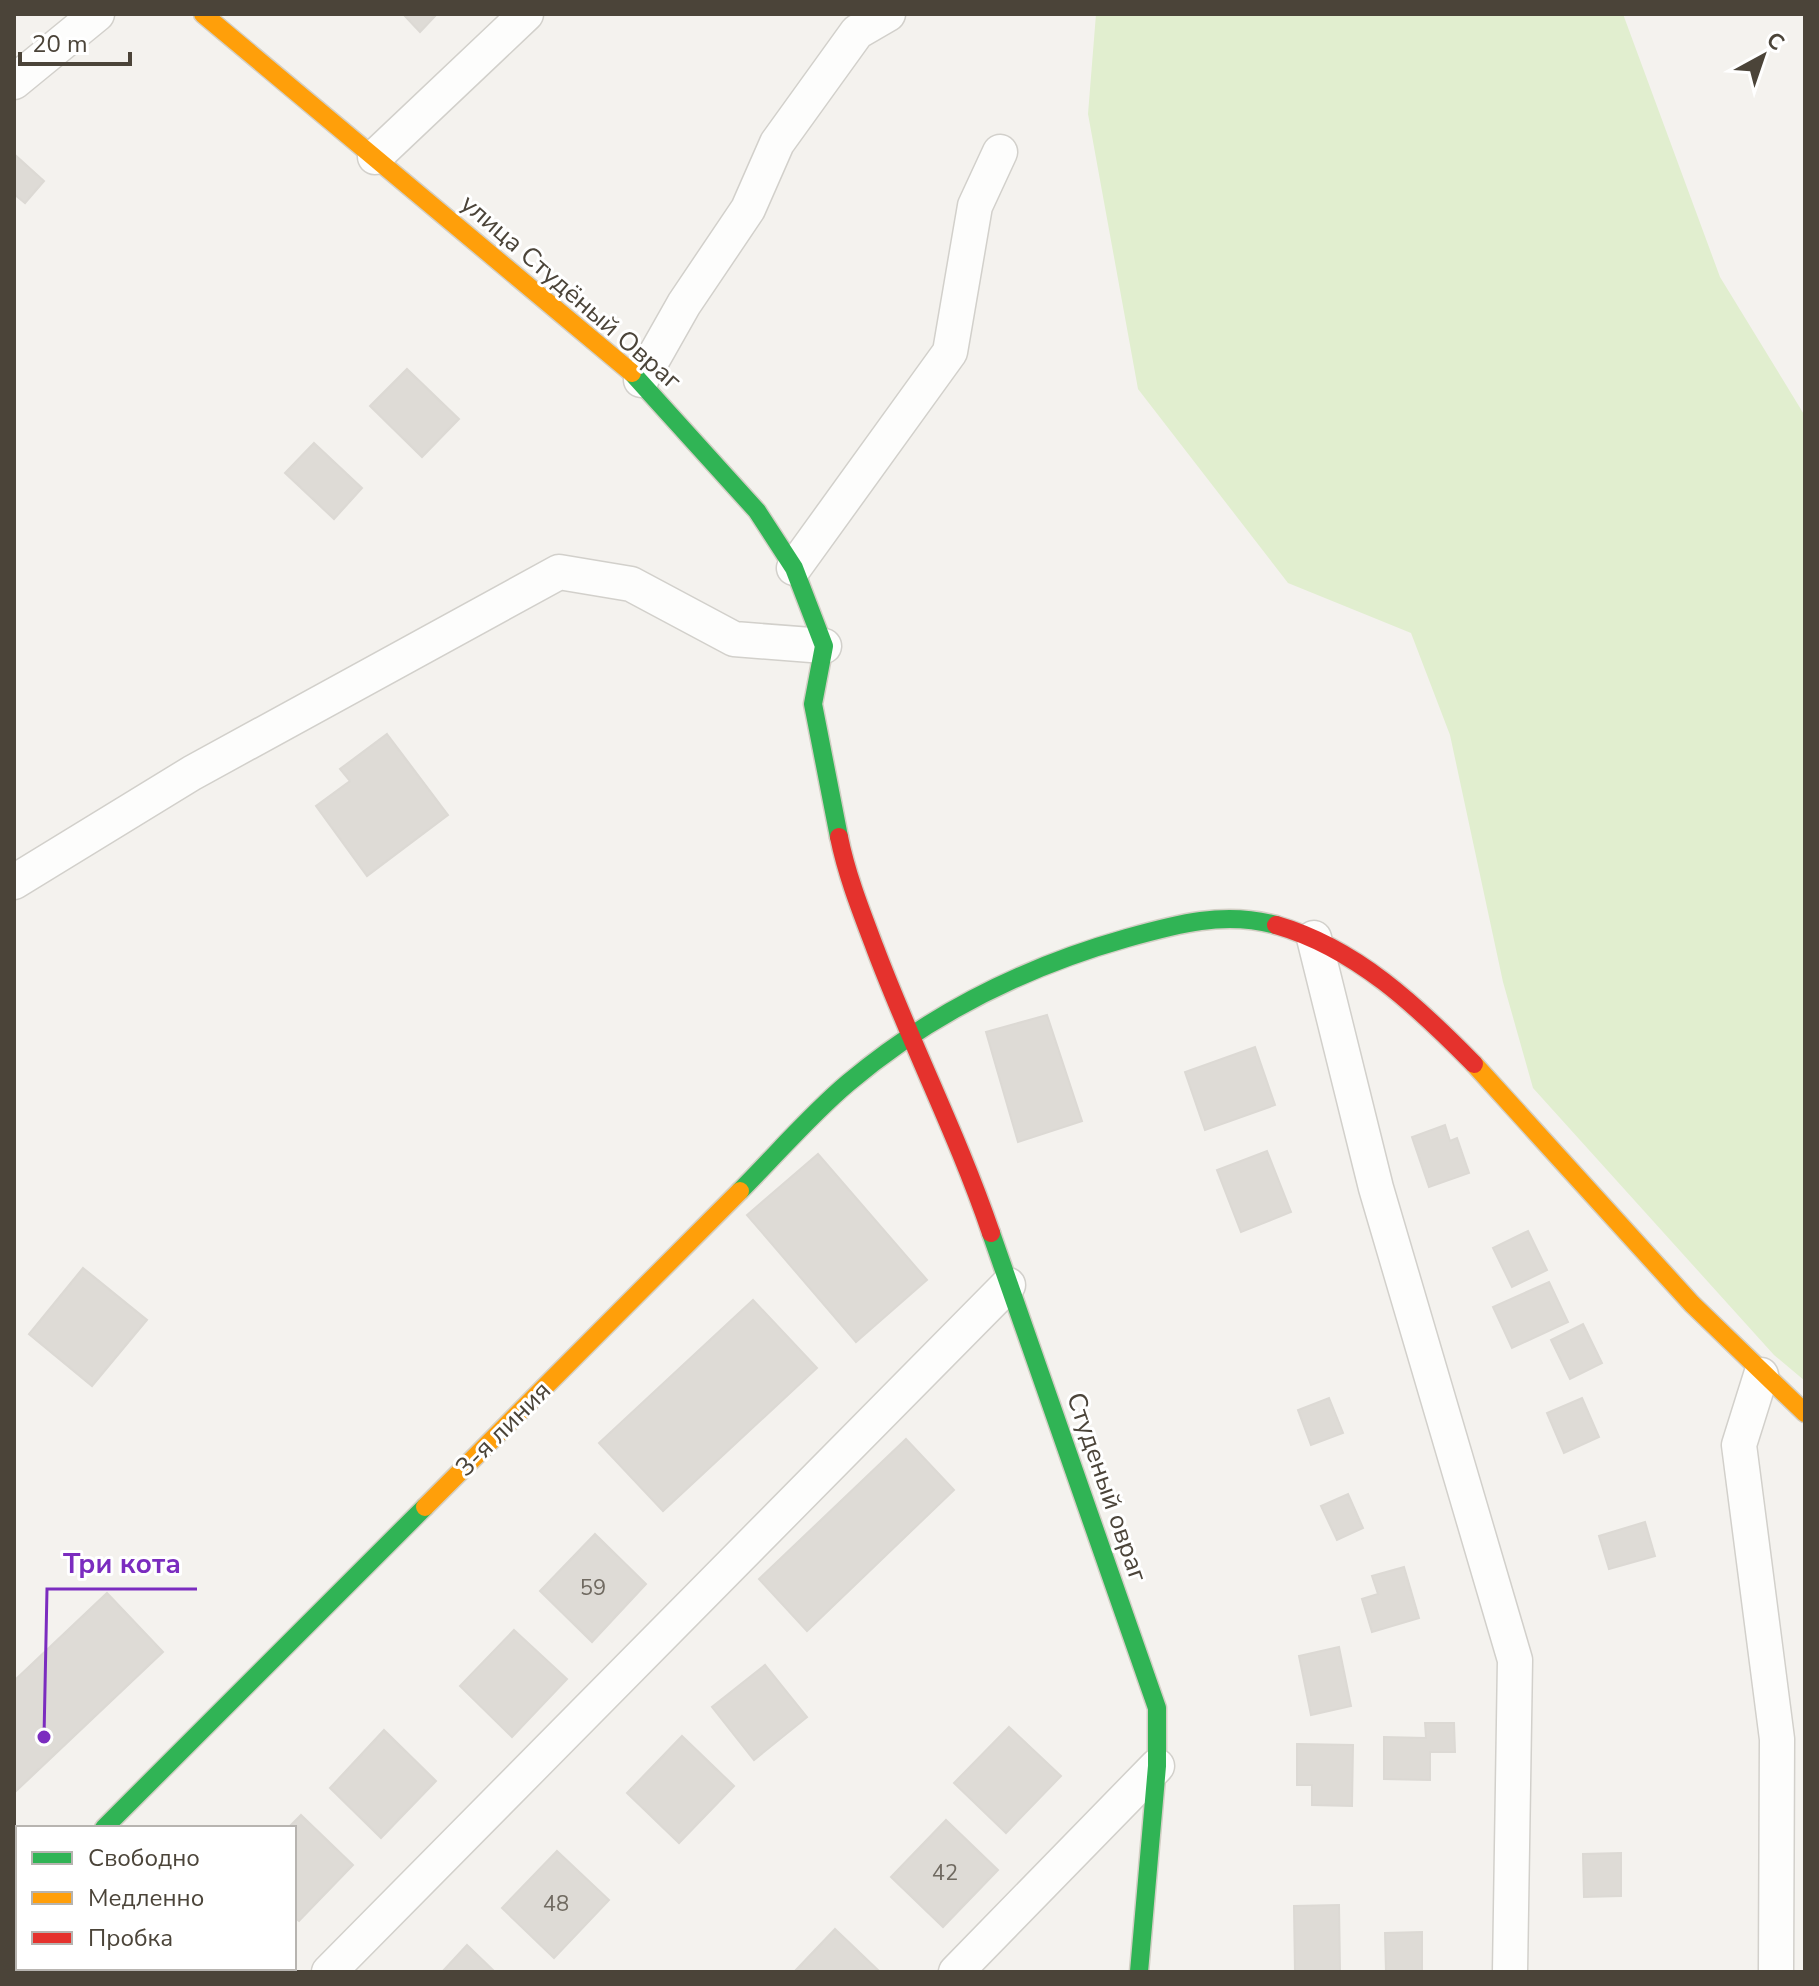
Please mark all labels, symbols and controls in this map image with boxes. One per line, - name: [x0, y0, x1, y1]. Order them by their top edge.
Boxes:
- scale bar: [20, 16, 130, 66]
- north arrow: [1723, 16, 1803, 96]
- text: С: [1760, 25, 1791, 58]
- text: 20 m: [32, 28, 88, 60]
- street label: улица Студёный Овраг: [453, 186, 689, 398]
- street label: 3-я линия: [448, 1374, 558, 1484]
- street label: Студеный овраг: [1058, 1388, 1156, 1586]
- callout: Три кота: [47, 1537, 197, 1589]
- text: Три кота: [63, 1545, 181, 1583]
- house number: 59: [580, 1573, 606, 1603]
- legend: [16, 1826, 296, 1970]
- text: Свободно: [88, 1842, 200, 1874]
- house number: 42: [932, 1858, 958, 1888]
- text: Медленно: [88, 1882, 204, 1914]
- house number: 48: [543, 1889, 569, 1919]
- text: Пробка: [88, 1922, 173, 1954]

